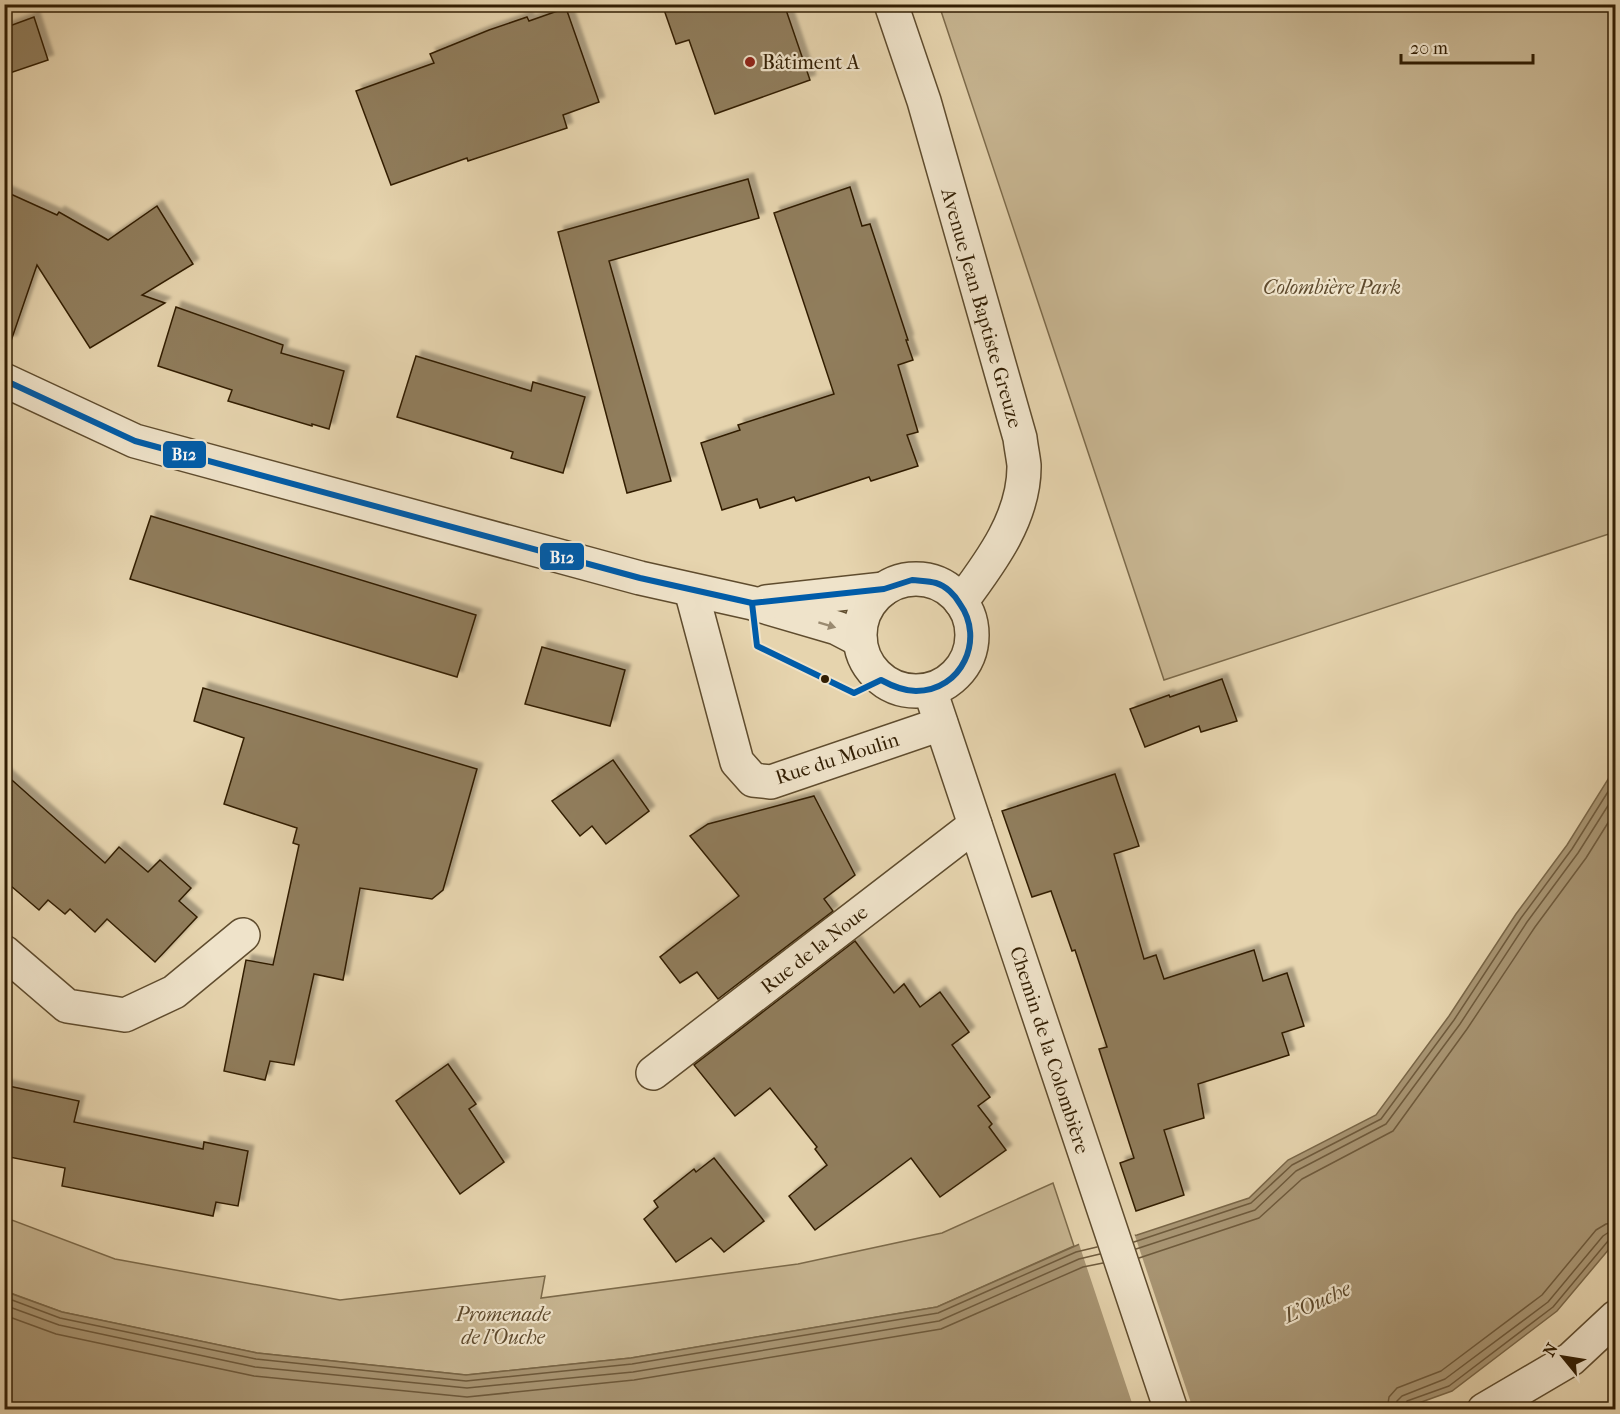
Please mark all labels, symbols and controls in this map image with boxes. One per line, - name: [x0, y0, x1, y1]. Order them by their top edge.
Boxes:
- scale bar: [1401, 27, 1533, 65]
- text: 20 m: [1410, 38, 1448, 59]
- place label: Bâtiment A: [762, 51, 861, 74]
- marker: Bâtiment A: [743, 55, 757, 69]
- street label: Avenue Jean Baptiste Greuze: [936, 185, 1027, 431]
- park label: Colombière Park: [1263, 276, 1401, 299]
- line badge: B12: [162, 440, 207, 469]
- text: B12: [172, 445, 196, 464]
- line badge: B12: [539, 542, 585, 571]
- text: B12: [550, 548, 574, 567]
- one-way arrow: [818, 621, 836, 630]
- unlabelled marker: [819, 673, 831, 685]
- street label: Rue du Moulin: [773, 728, 902, 789]
- street label: Rue de la Noue: [756, 900, 873, 998]
- street label: Chemin de la Colombière: [1005, 944, 1094, 1157]
- water label: L'Ouche: [1278, 1276, 1355, 1329]
- park label: Promenade de l'Ouche: [455, 1303, 551, 1349]
- north arrow: [1533, 1327, 1593, 1387]
- text: N: [1539, 1339, 1562, 1360]

